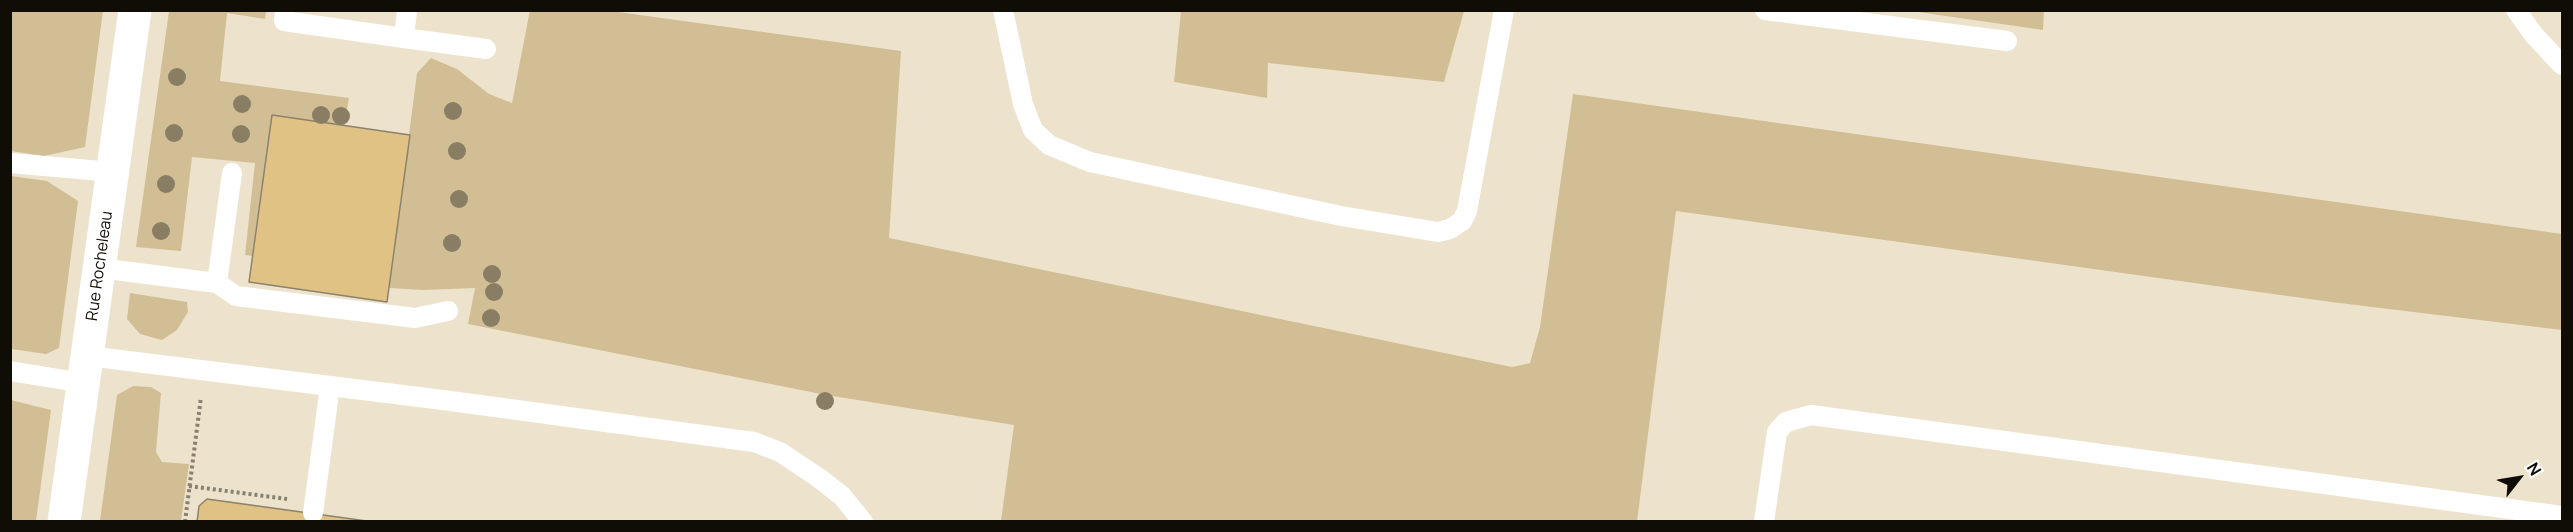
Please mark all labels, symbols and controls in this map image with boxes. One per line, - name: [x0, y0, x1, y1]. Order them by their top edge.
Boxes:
- street label: Rue Rocheleau: [83, 210, 117, 322]
- north arrow: [2489, 448, 2549, 508]
- text: N: [2522, 458, 2547, 479]

